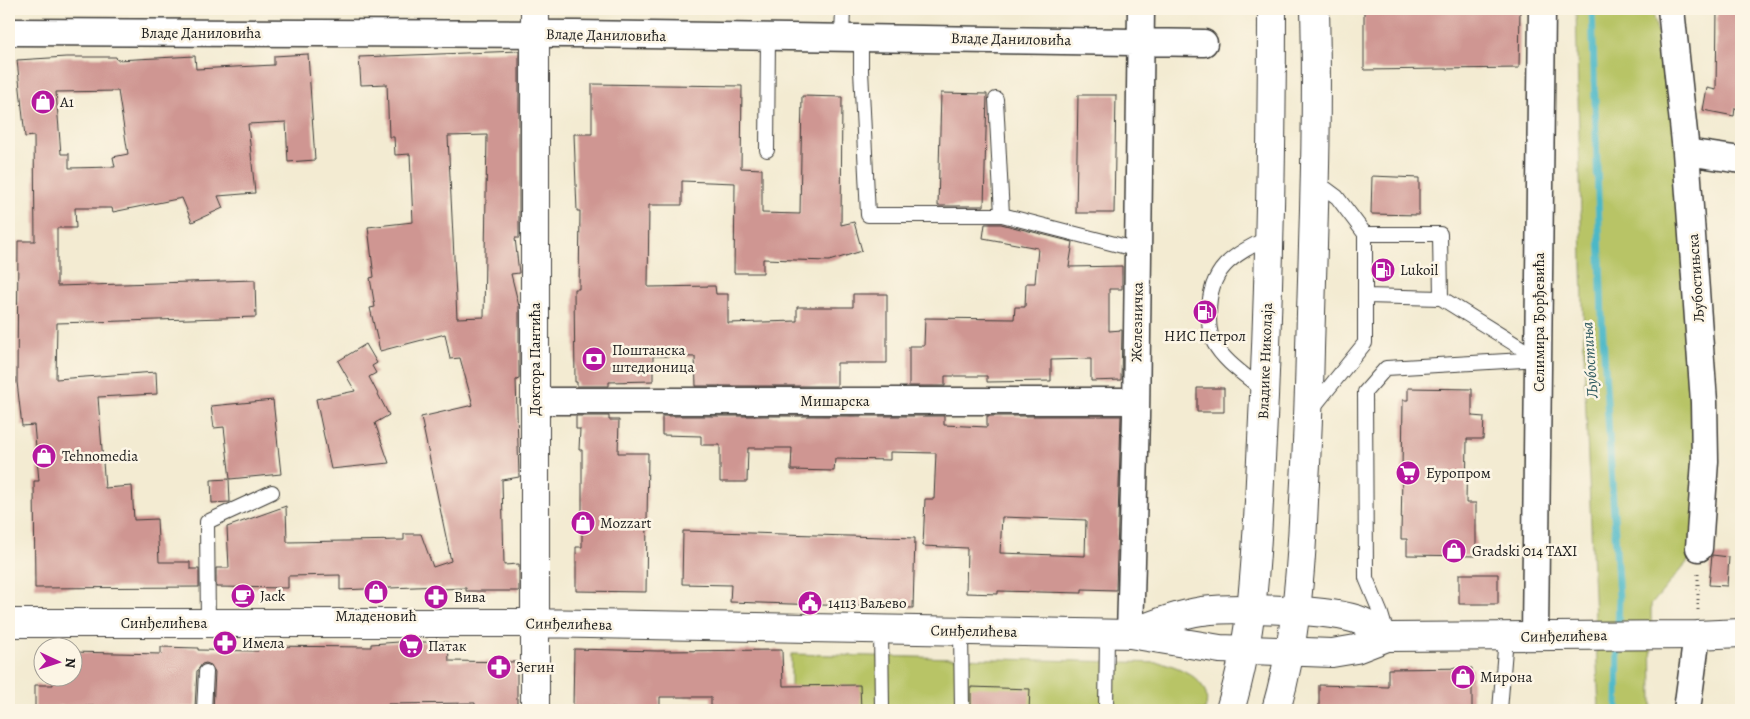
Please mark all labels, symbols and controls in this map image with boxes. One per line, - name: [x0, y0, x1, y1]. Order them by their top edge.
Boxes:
- street label: Владе Даниловића: [141, 23, 261, 43]
- street label: Владе Даниловића: [546, 24, 666, 46]
- street label: Владе Даниловића: [951, 28, 1071, 50]
- shop icon: A1: [30, 89, 56, 115]
- place label: A1: [59, 92, 74, 112]
- street label: Љубостињска: [1683, 233, 1709, 323]
- street label: Селимира Ђорђевића: [1529, 252, 1549, 392]
- fuel station icon: Lukoil: [1370, 257, 1396, 283]
- place label: Lukoil: [1400, 260, 1439, 280]
- street label: Железничка: [1126, 282, 1148, 362]
- fuel station icon: НИС Петрол: [1192, 299, 1218, 325]
- street label: Доктора Пантића: [525, 302, 545, 416]
- street label: Владике Николаја: [1253, 302, 1277, 420]
- water label: Љубостиња: [1576, 321, 1604, 400]
- place label: НИС Петрол: [1164, 326, 1246, 346]
- place label: Поштанска штедионица: [612, 340, 694, 377]
- bank icon: Поштанска штедионица: [581, 346, 607, 372]
- street label: Мишарска: [800, 391, 870, 411]
- shop icon: Tehnomedia: [31, 443, 57, 469]
- place label: Tehnomedia: [62, 446, 138, 466]
- supermarket icon: Еуропром: [1395, 460, 1421, 486]
- place label: Еуропром: [1426, 463, 1491, 483]
- shop icon: Mozzart: [570, 510, 596, 536]
- place label: Mozzart: [600, 513, 651, 533]
- shop icon: Gradski 014 TAXI: [1441, 538, 1467, 564]
- place label: Gradski 014 TAXI: [1472, 541, 1578, 561]
- shop icon: Младеновић: [363, 579, 389, 605]
- cafe icon: Jack: [230, 583, 256, 609]
- pharmacy icon: Вива: [423, 584, 449, 610]
- place label: Jack: [260, 586, 286, 606]
- place label: Вива: [454, 587, 486, 607]
- public building icon: 14113 Ваљево: [797, 590, 823, 616]
- place label: 14113 Ваљево: [828, 593, 907, 613]
- place label: Младеновић: [335, 606, 417, 626]
- street label: Синђелићева: [121, 613, 207, 633]
- street label: Синђелићева: [526, 613, 613, 635]
- street label: Синђелићева: [931, 620, 1018, 642]
- street label: Синђелићева: [1521, 625, 1608, 647]
- pharmacy icon: Имела: [212, 630, 238, 656]
- place label: Имела: [242, 633, 284, 653]
- supermarket icon: Патак: [398, 633, 424, 659]
- north arrow: [32, 636, 82, 686]
- place label: Патак: [428, 636, 467, 656]
- pharmacy icon: Зегин: [486, 654, 512, 680]
- text: N: [61, 657, 80, 669]
- place label: Зегин: [516, 657, 555, 677]
- shop icon: Мирона: [1450, 664, 1476, 690]
- place label: Мирона: [1480, 667, 1533, 687]

